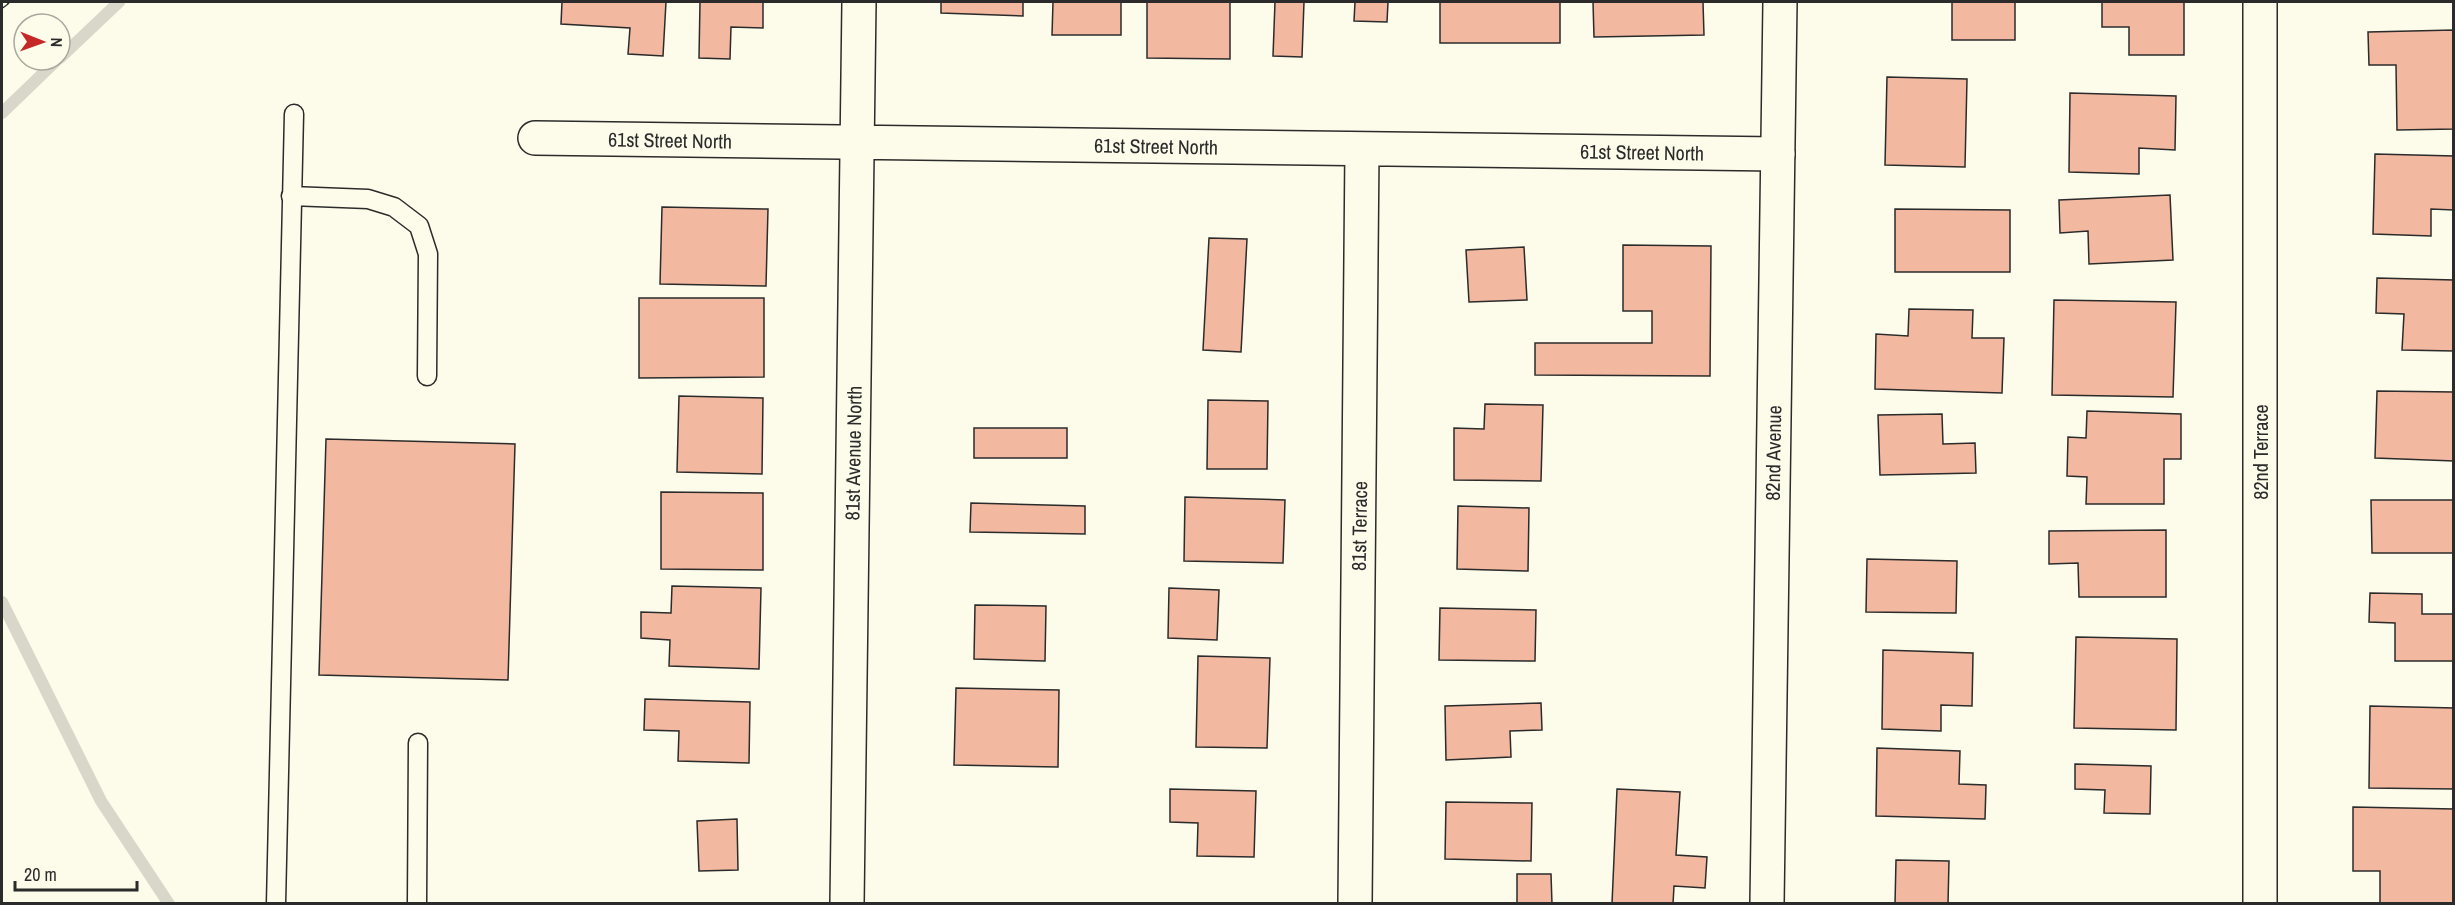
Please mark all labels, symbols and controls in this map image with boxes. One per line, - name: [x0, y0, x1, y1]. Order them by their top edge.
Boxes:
- north arrow: [12, 12, 72, 72]
- text: N: [46, 37, 68, 47]
- street label: 61st Street North: [608, 125, 732, 155]
- street label: 61st Street North: [1094, 131, 1218, 161]
- street label: 61st Street North: [1580, 137, 1704, 167]
- street label: 81st Avenue North: [838, 385, 868, 521]
- street label: 82nd Terrace: [2247, 404, 2274, 500]
- street label: 82nd Avenue: [1759, 405, 1787, 501]
- street label: 81st Terrace: [1345, 481, 1373, 571]
- scale bar: [15, 854, 136, 892]
- text: 20 m: [24, 862, 57, 887]

